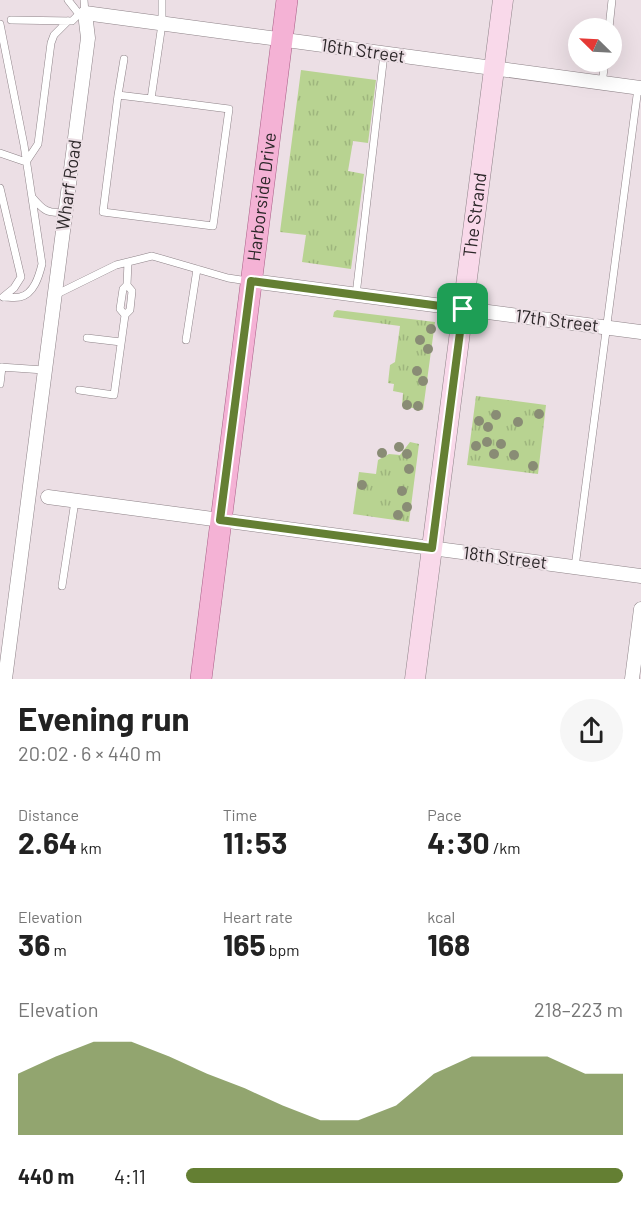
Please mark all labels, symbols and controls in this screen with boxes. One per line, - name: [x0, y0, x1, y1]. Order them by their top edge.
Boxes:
- north arrow: [568, 18, 622, 72]
- map controls: [568, 18, 622, 72]
- street label: 16th Street: [320, 33, 407, 67]
- street label: Harborside Drive: [242, 131, 280, 263]
- street label: Wharf Road: [51, 138, 85, 232]
- street label: The Strand: [458, 171, 491, 258]
- pin: [437, 283, 488, 334]
- icon: arrive: [446, 292, 479, 325]
- street label: 17th Street: [514, 304, 600, 336]
- street label: 18th Street: [462, 541, 548, 573]
- text: Evening run: [18, 698, 190, 738]
- button: share: [560, 699, 623, 762]
- text: 20:02 · 6 × 440 m: [18, 741, 162, 765]
- text: Distance: [18, 805, 79, 824]
- text: Time: [223, 805, 257, 824]
- text: Pace: [427, 805, 462, 824]
- text: 2.64: [18, 824, 77, 860]
- text: 11:53: [223, 824, 287, 860]
- text: 4:30: [427, 824, 490, 860]
- text: km: [77, 838, 102, 857]
- text: /km: [490, 838, 521, 857]
- text: Elevation: [18, 907, 82, 926]
- text: Heart rate: [223, 907, 293, 926]
- text: kcal: [427, 907, 455, 926]
- text: 36: [18, 926, 50, 962]
- text: 165: [223, 926, 266, 962]
- text: 168: [427, 926, 470, 962]
- text: m: [50, 940, 67, 959]
- text: bpm: [266, 940, 300, 959]
- text: Elevation: [18, 997, 99, 1021]
- text: 218–223 m: [534, 997, 623, 1021]
- text: 440 m: [18, 1164, 74, 1188]
- text: 4:11: [114, 1164, 146, 1188]

